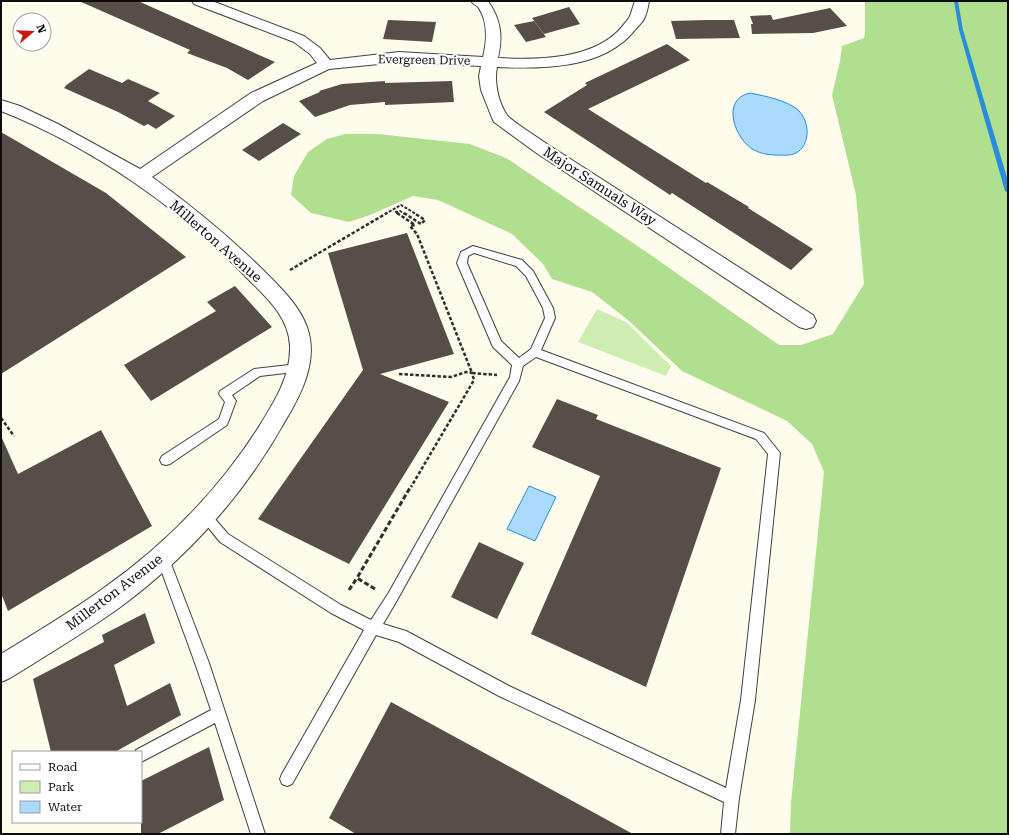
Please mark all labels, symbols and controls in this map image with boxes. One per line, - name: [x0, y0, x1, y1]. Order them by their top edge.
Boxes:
- north arrow: [12, 12, 52, 52]
- text: N: [33, 23, 49, 36]
- street label: Evergreen Drive: [378, 52, 471, 68]
- street label: Major Samuals Way: [540, 143, 660, 229]
- street label: Millerton Avenue: [167, 197, 265, 285]
- street label: Millerton Avenue: [63, 550, 166, 633]
- legend: [12, 751, 142, 823]
- text: Road: [48, 760, 78, 774]
- text: Park: [48, 780, 75, 794]
- text: Water: [48, 800, 82, 814]

